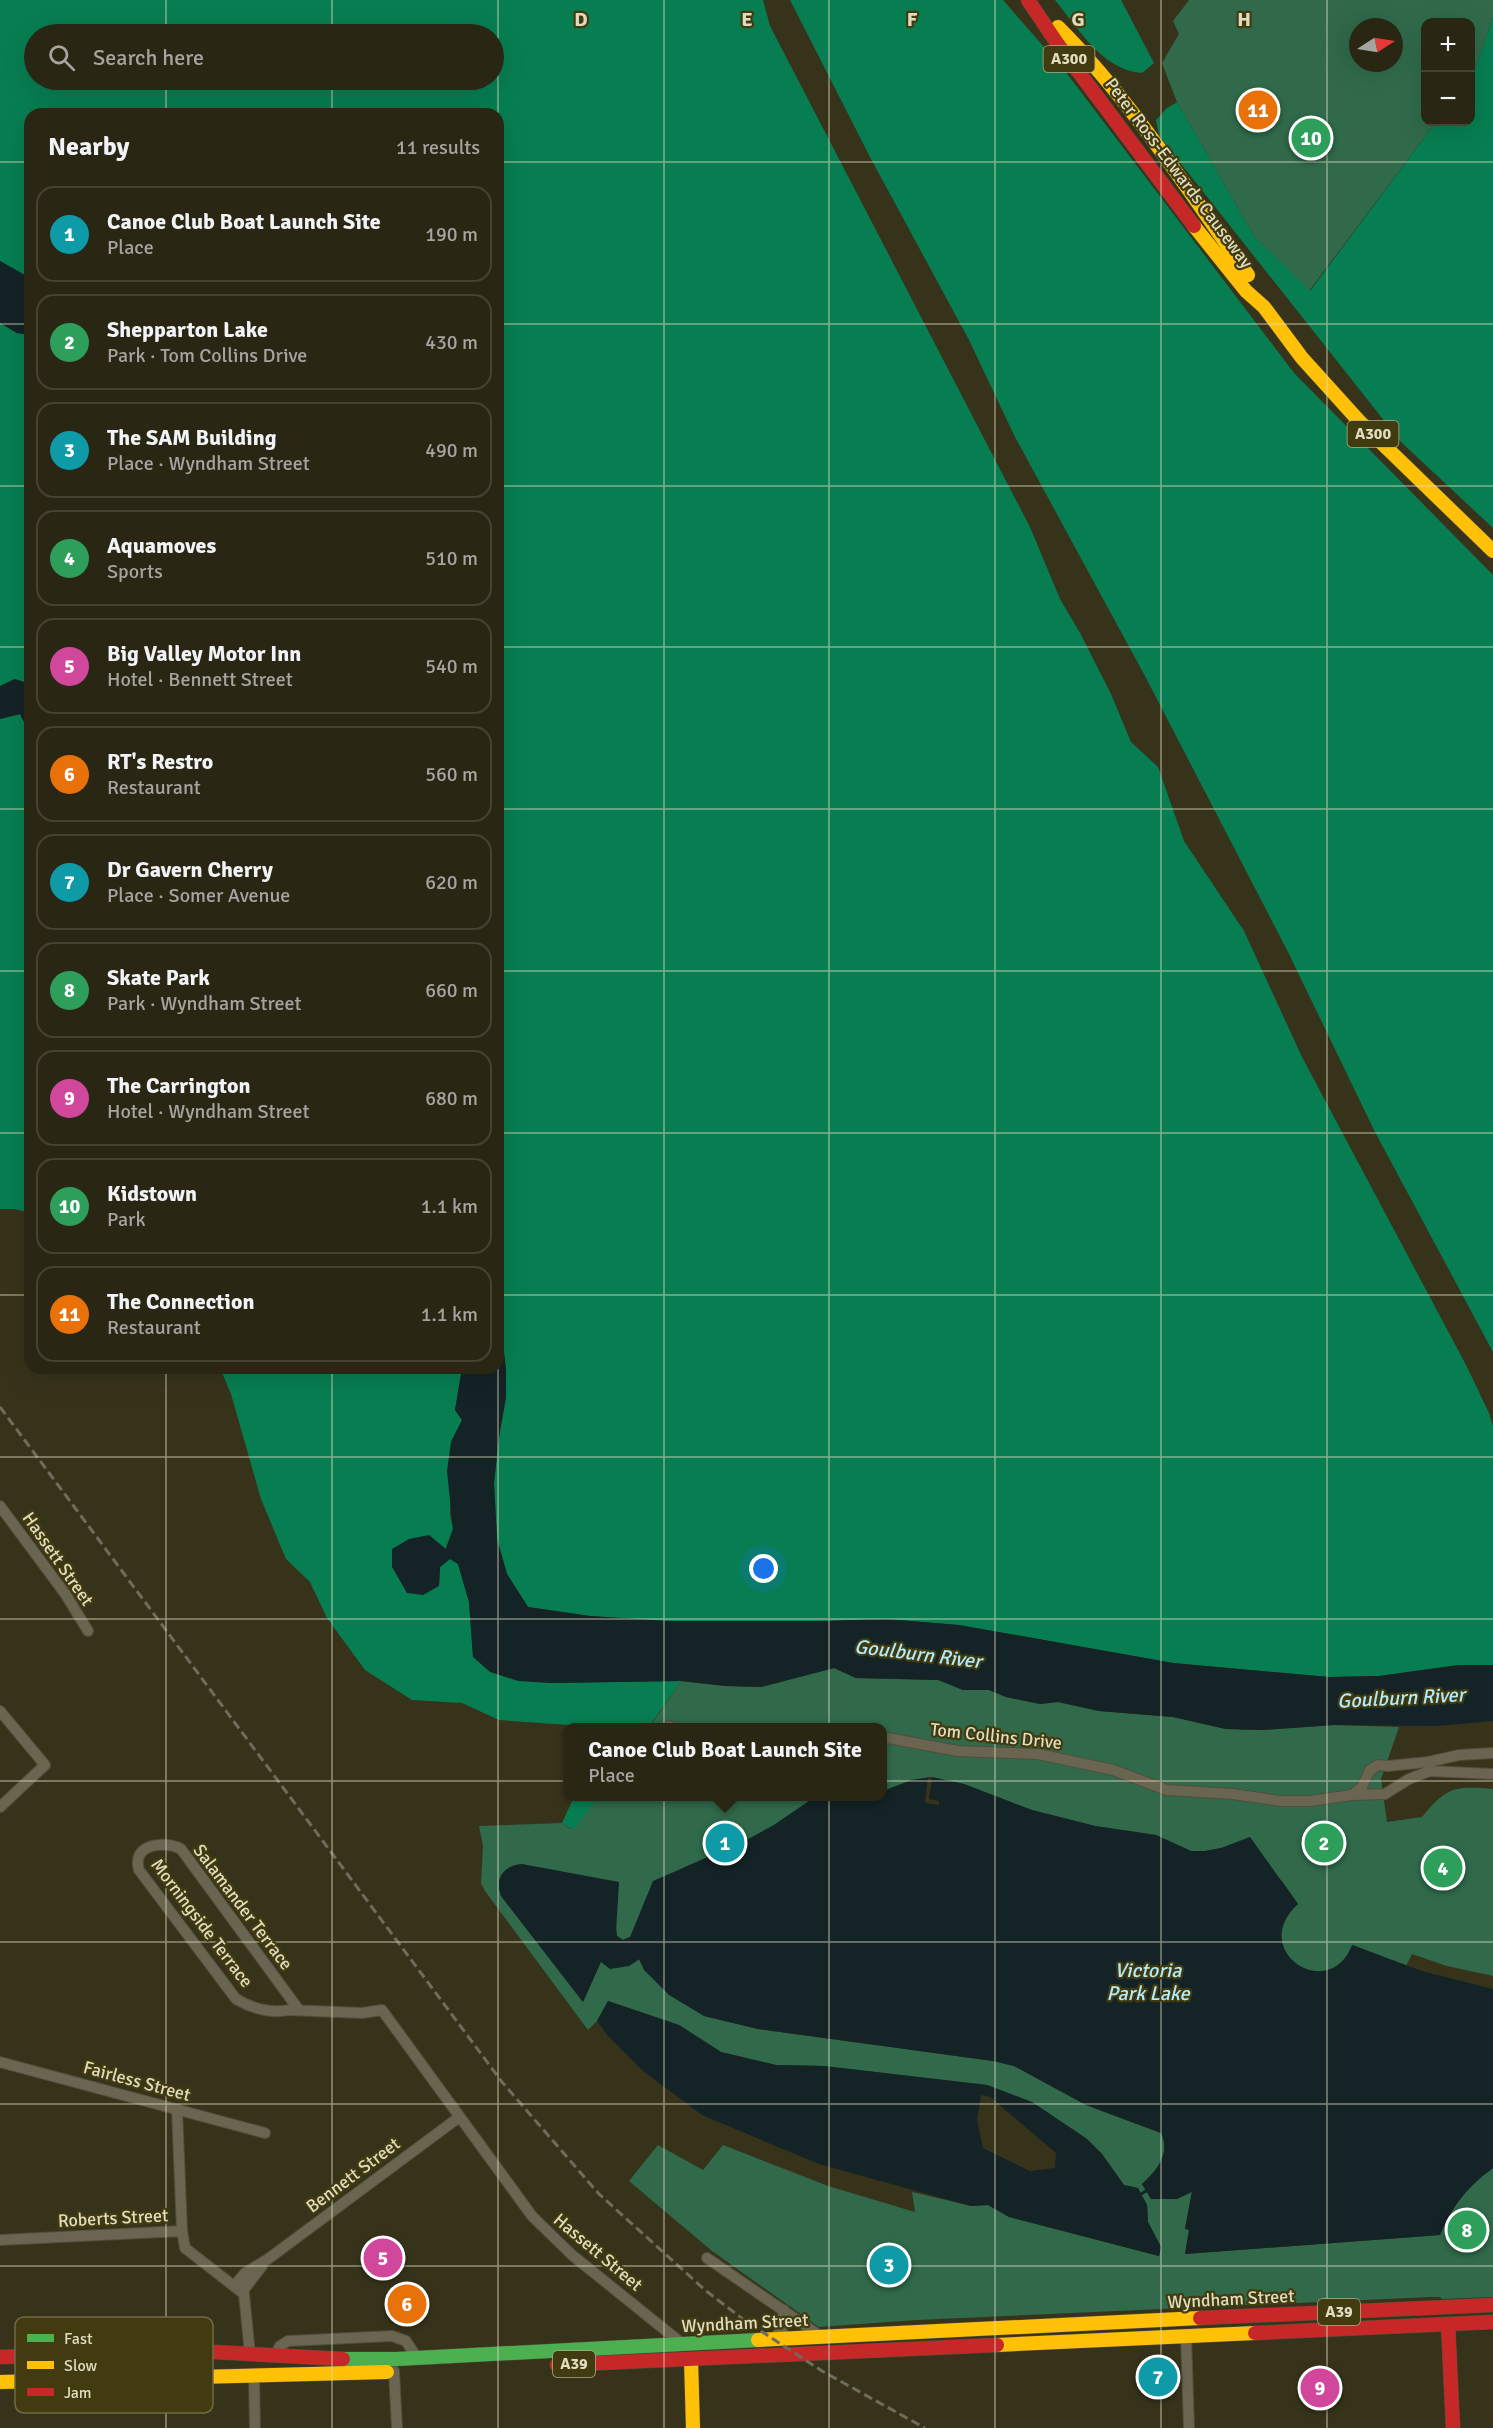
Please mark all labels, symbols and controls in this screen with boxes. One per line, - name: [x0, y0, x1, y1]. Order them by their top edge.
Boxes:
- text: D: [574, 7, 588, 32]
- text: E: [741, 7, 753, 32]
- text: F: [907, 7, 918, 32]
- text: G: [1071, 7, 1085, 32]
- text: H: [1237, 7, 1251, 32]
- north arrow: [1349, 18, 1403, 72]
- map controls: [1421, 18, 1475, 126]
- button: +: [1421, 18, 1475, 72]
- search box: [24, 24, 504, 90]
- icon: search: [45, 41, 78, 74]
- text: Search here: [93, 44, 204, 71]
- road number: A300: [1044, 46, 1094, 72]
- button: −: [1421, 72, 1475, 126]
- street label: Peter Ross-Edwards Causeway: [1100, 74, 1258, 273]
- pin: 11: [1238, 88, 1278, 132]
- pin: 10: [1292, 116, 1330, 160]
- text: Nearby: [48, 131, 129, 163]
- text: 11 results: [396, 135, 480, 160]
- text: Canoe Club Boat Launch Site: [107, 208, 381, 235]
- text: 1: [64, 222, 75, 247]
- text: 190 m: [425, 222, 478, 247]
- text: Place: [107, 235, 154, 260]
- text: Shepparton Lake: [107, 316, 268, 343]
- text: 2: [64, 330, 75, 355]
- text: 430 m: [425, 330, 478, 355]
- text: Park · Tom Collins Drive: [107, 343, 307, 368]
- road number: A300: [1348, 421, 1398, 447]
- text: The SAM Building: [107, 424, 277, 451]
- text: 3: [64, 438, 75, 463]
- text: 490 m: [425, 438, 478, 463]
- text: Place · Wyndham Street: [107, 451, 310, 476]
- text: Aquamoves: [107, 532, 216, 559]
- text: 4: [64, 546, 75, 571]
- text: 510 m: [425, 546, 478, 571]
- text: Sports: [107, 559, 163, 584]
- text: Big Valley Motor Inn: [107, 640, 301, 667]
- text: 5: [64, 654, 75, 679]
- text: 540 m: [425, 654, 478, 679]
- text: Hotel · Bennett Street: [107, 667, 293, 692]
- text: RT's Restro: [107, 748, 213, 775]
- text: 6: [64, 762, 75, 787]
- text: 560 m: [425, 762, 478, 787]
- text: Restaurant: [107, 775, 201, 800]
- text: Dr Gavern Cherry: [107, 856, 273, 883]
- text: 7: [64, 870, 75, 895]
- text: 620 m: [425, 870, 478, 895]
- text: Place · Somer Avenue: [107, 883, 290, 908]
- text: Skate Park: [107, 964, 210, 991]
- text: 8: [64, 978, 75, 1003]
- text: 660 m: [425, 978, 478, 1003]
- text: Park · Wyndham Street: [107, 991, 302, 1016]
- text: The Carrington: [107, 1072, 250, 1099]
- text: 9: [64, 1086, 75, 1111]
- text: 680 m: [425, 1086, 478, 1111]
- text: Hotel · Wyndham Street: [107, 1099, 310, 1124]
- text: Kidstown: [107, 1180, 197, 1207]
- text: 10: [59, 1194, 80, 1219]
- text: 1.1 km: [421, 1194, 478, 1219]
- text: Park: [107, 1207, 145, 1232]
- text: The Connection: [107, 1288, 254, 1315]
- text: 11: [59, 1302, 80, 1327]
- text: 1.1 km: [421, 1302, 478, 1327]
- text: Restaurant: [107, 1315, 201, 1340]
- street label: Hassett Street: [18, 1508, 98, 1610]
- your location: [749, 1554, 778, 1583]
- water label: Goulburn River: [853, 1634, 985, 1675]
- water label: Goulburn River: [1337, 1682, 1468, 1714]
- street label: Tom Collins Drive: [929, 1718, 1063, 1754]
- popup: [563, 1723, 887, 1801]
- text: Canoe Club Boat Launch Site: [588, 1736, 862, 1763]
- text: Place: [588, 1763, 635, 1788]
- pin: 1: [706, 1820, 744, 1866]
- pin: 2: [1304, 1820, 1344, 1866]
- street label: Salamander Terrace: [189, 1840, 297, 1974]
- pin: 4: [1424, 1846, 1462, 1890]
- street label: Morningside Terrace: [146, 1854, 258, 1992]
- water label: Victoria Park Lake: [1107, 1958, 1190, 2006]
- street label: Fairless Street: [81, 2056, 193, 2106]
- street label: Bennett Street: [302, 2133, 404, 2217]
- street label: Roberts Street: [57, 2204, 169, 2232]
- street label: Hassett Street: [549, 2208, 647, 2296]
- pin: 8: [1448, 2208, 1486, 2252]
- pin: 5: [364, 2236, 403, 2280]
- pin: 3: [870, 2242, 908, 2288]
- pin: 6: [388, 2282, 426, 2326]
- street label: Wyndham Street: [1167, 2285, 1295, 2313]
- road number: A39: [1318, 2299, 1360, 2325]
- street label: Wyndham Street: [681, 2309, 809, 2337]
- legend: [15, 2317, 213, 2413]
- text: Fast: [64, 2329, 93, 2349]
- road number: A39: [553, 2351, 595, 2377]
- pin: 7: [1138, 2354, 1178, 2400]
- text: Slow: [64, 2356, 98, 2376]
- pin: 9: [1300, 2366, 1340, 2410]
- text: Jam: [64, 2383, 92, 2403]

